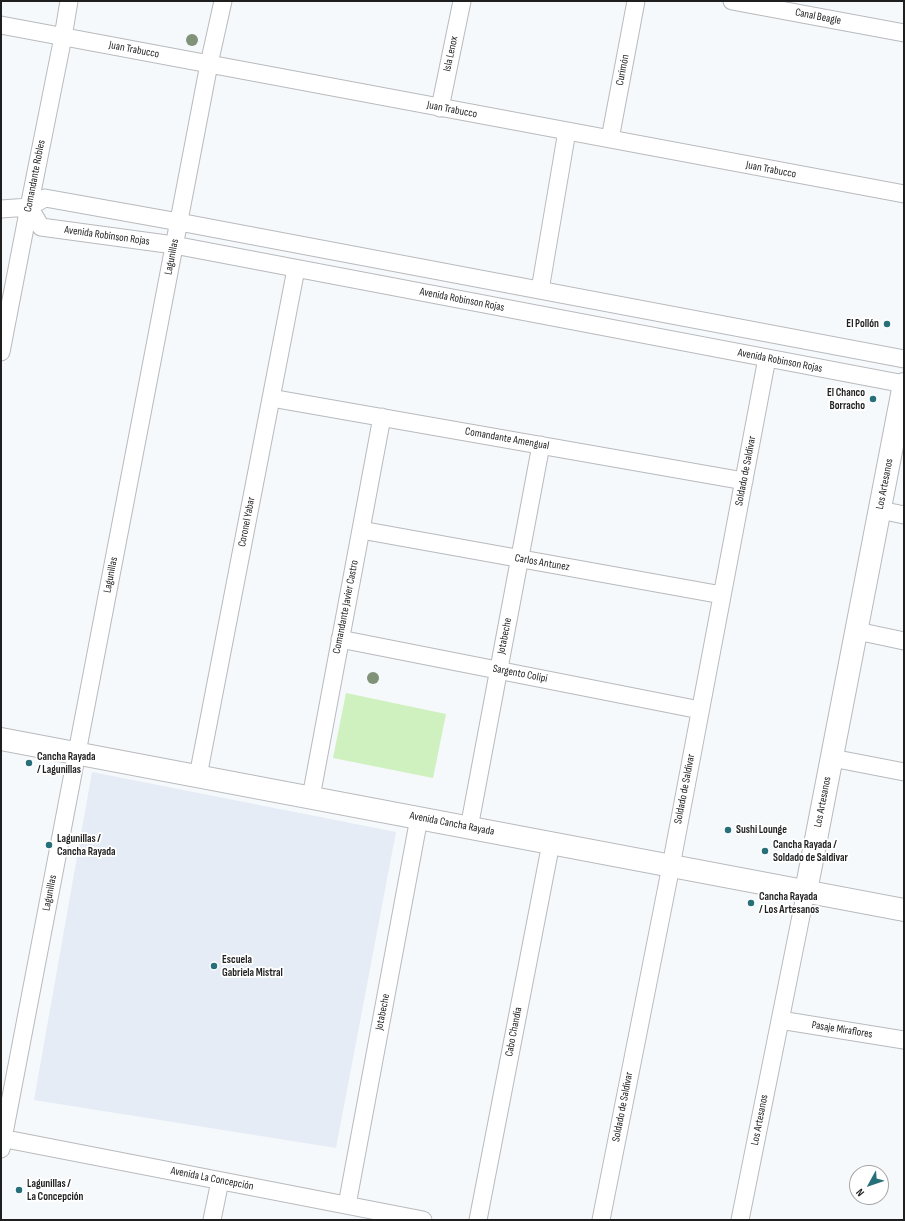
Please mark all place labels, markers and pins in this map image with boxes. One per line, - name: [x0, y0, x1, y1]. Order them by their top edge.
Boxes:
- place label: El Pollón: [846, 317, 879, 331]
- marker: El Pollón: [882, 319, 892, 329]
- place label: El Chanco Borracho: [827, 386, 865, 412]
- marker: El Chanco Borracho: [868, 394, 878, 404]
- place label: Cancha Rayada / Lagunillas: [37, 750, 96, 776]
- marker: Cancha Rayada / Lagunillas: [24, 758, 34, 768]
- place label: Sushi Lounge: [736, 823, 787, 837]
- marker: Sushi Lounge: [723, 825, 733, 835]
- place label: Lagunillas / Cancha Rayada: [57, 832, 116, 858]
- place label: Cancha Rayada / Soldado de Saldivar: [773, 838, 848, 864]
- marker: Lagunillas / Cancha Rayada: [44, 840, 54, 850]
- marker: Cancha Rayada / Soldado de Saldivar: [760, 846, 770, 856]
- place label: Cancha Rayada / Los Artesanos: [759, 890, 819, 916]
- marker: Cancha Rayada / Los Artesanos: [746, 898, 756, 908]
- place label: Escuela Gabriela Mistral: [222, 953, 283, 979]
- marker: Escuela Gabriela Mistral: [209, 961, 219, 971]
- place label: Lagunillas / La Concepción: [27, 1177, 84, 1203]
- marker: Lagunillas / La Concepción: [14, 1185, 24, 1195]

